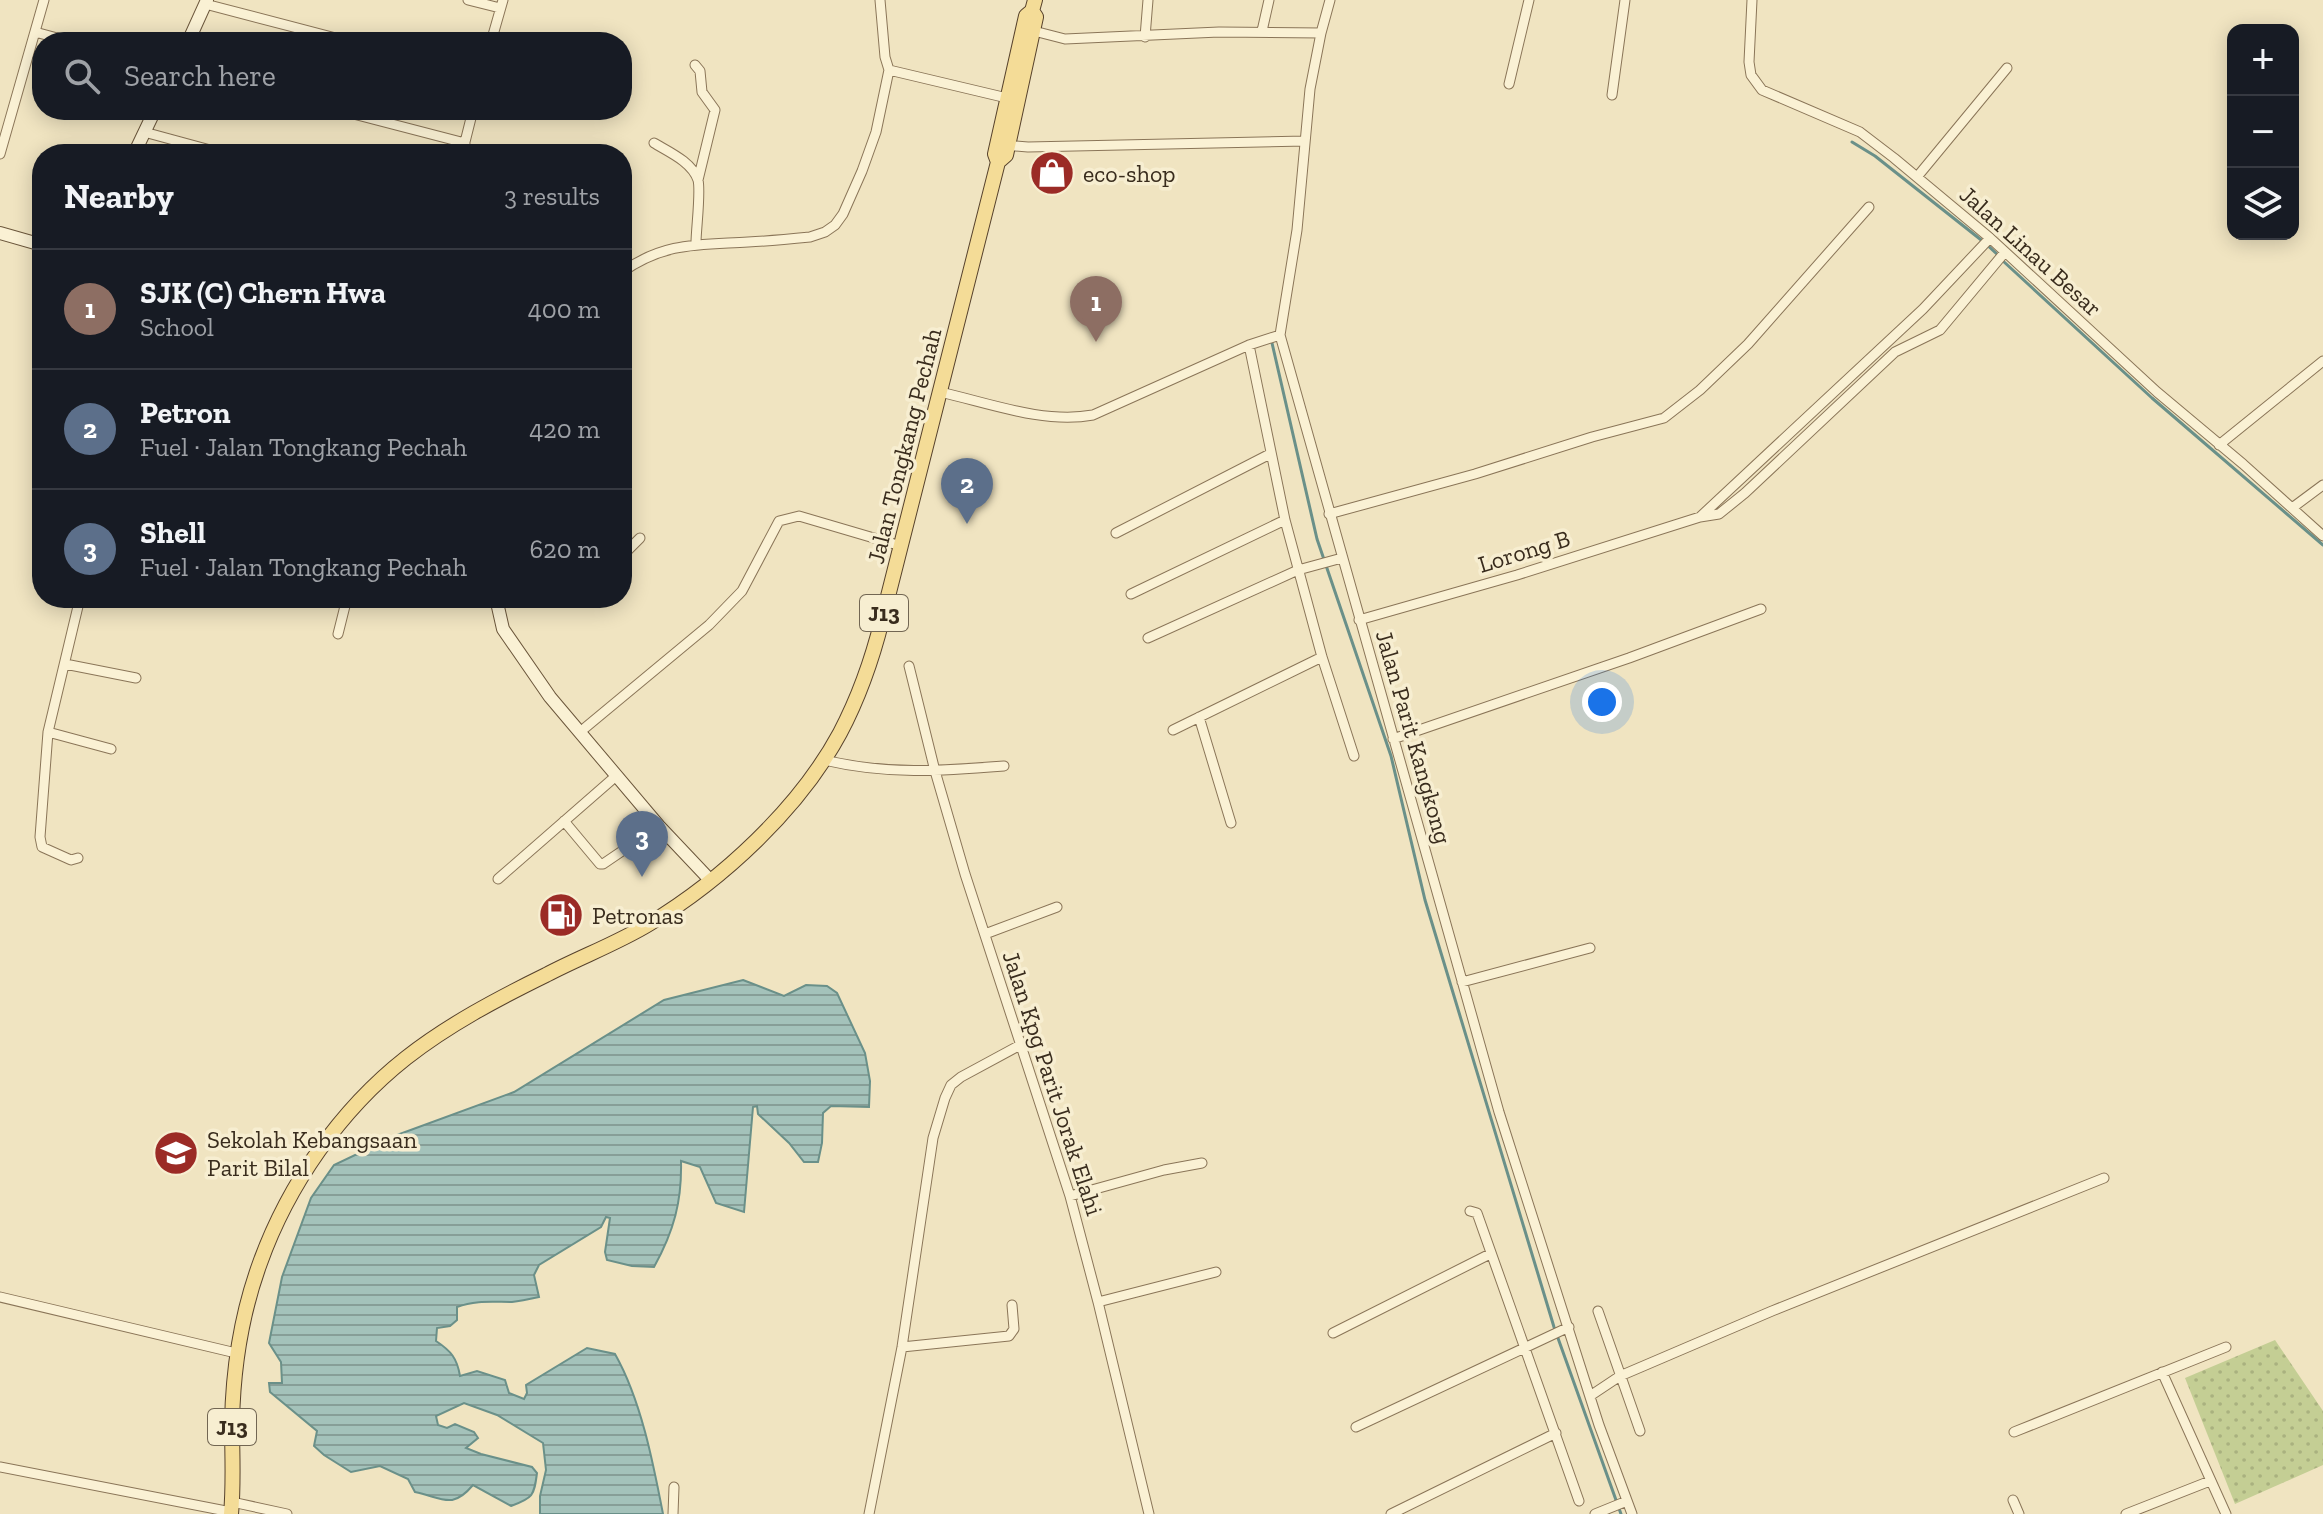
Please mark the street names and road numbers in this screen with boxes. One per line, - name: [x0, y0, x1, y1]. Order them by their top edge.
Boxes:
- street label: Jalan Linau Besar: [1954, 180, 2108, 322]
- street label: Jalan Tongkang Pechah: [861, 325, 947, 567]
- street label: Lorong B: [1475, 523, 1573, 579]
- road number: J13: [860, 595, 908, 631]
- street label: Jalan Parit Kangkong: [1370, 627, 1458, 847]
- street label: Jalan Kpg Parit Jorak Elahi: [996, 947, 1110, 1219]
- road number: J13: [208, 1409, 256, 1445]

